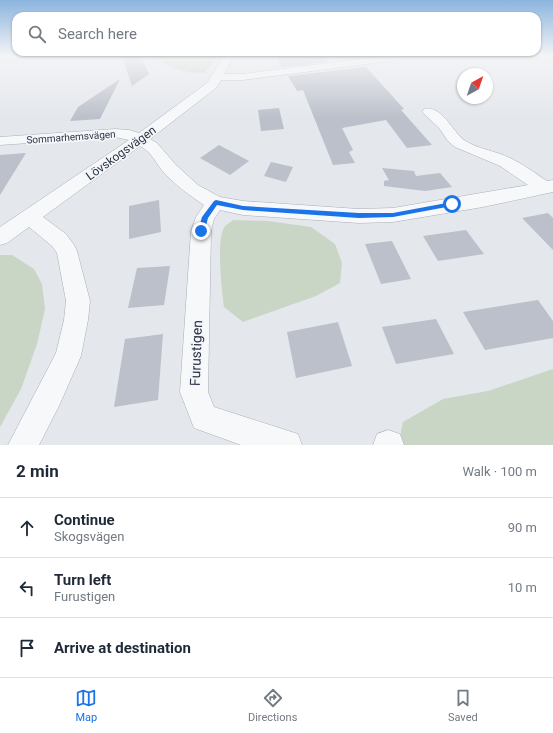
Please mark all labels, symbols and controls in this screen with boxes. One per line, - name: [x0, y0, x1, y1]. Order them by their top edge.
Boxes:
- search box: [12, 12, 541, 56]
- icon: search: [26, 23, 48, 45]
- text: Search here: [58, 25, 137, 43]
- north arrow: [457, 68, 493, 104]
- street label: Lövskogsvägen: [83, 123, 159, 183]
- street label: Sommarhemsvägen: [26, 128, 116, 146]
- route start: [443, 195, 461, 213]
- route end: [192, 222, 210, 240]
- street label: Furustigen: [187, 320, 205, 386]
- text: 2 min: [16, 461, 59, 481]
- text: Walk · 100 m: [462, 464, 537, 479]
- text: Continue: [54, 511, 115, 529]
- icon: ahead: [16, 517, 38, 539]
- text: 90 m: [508, 520, 537, 535]
- text: Skogsvägen: [54, 529, 124, 544]
- text: Turn left: [54, 571, 111, 589]
- icon: left: [16, 577, 38, 599]
- text: 10 m: [508, 580, 537, 595]
- text: Furustigen: [54, 589, 115, 604]
- icon: arrive: [16, 637, 38, 659]
- text: Arrive at destination: [54, 639, 191, 657]
- tab: Map: [75, 687, 97, 724]
- tab: Directions: [248, 687, 297, 724]
- tab: Saved: [448, 687, 478, 724]

